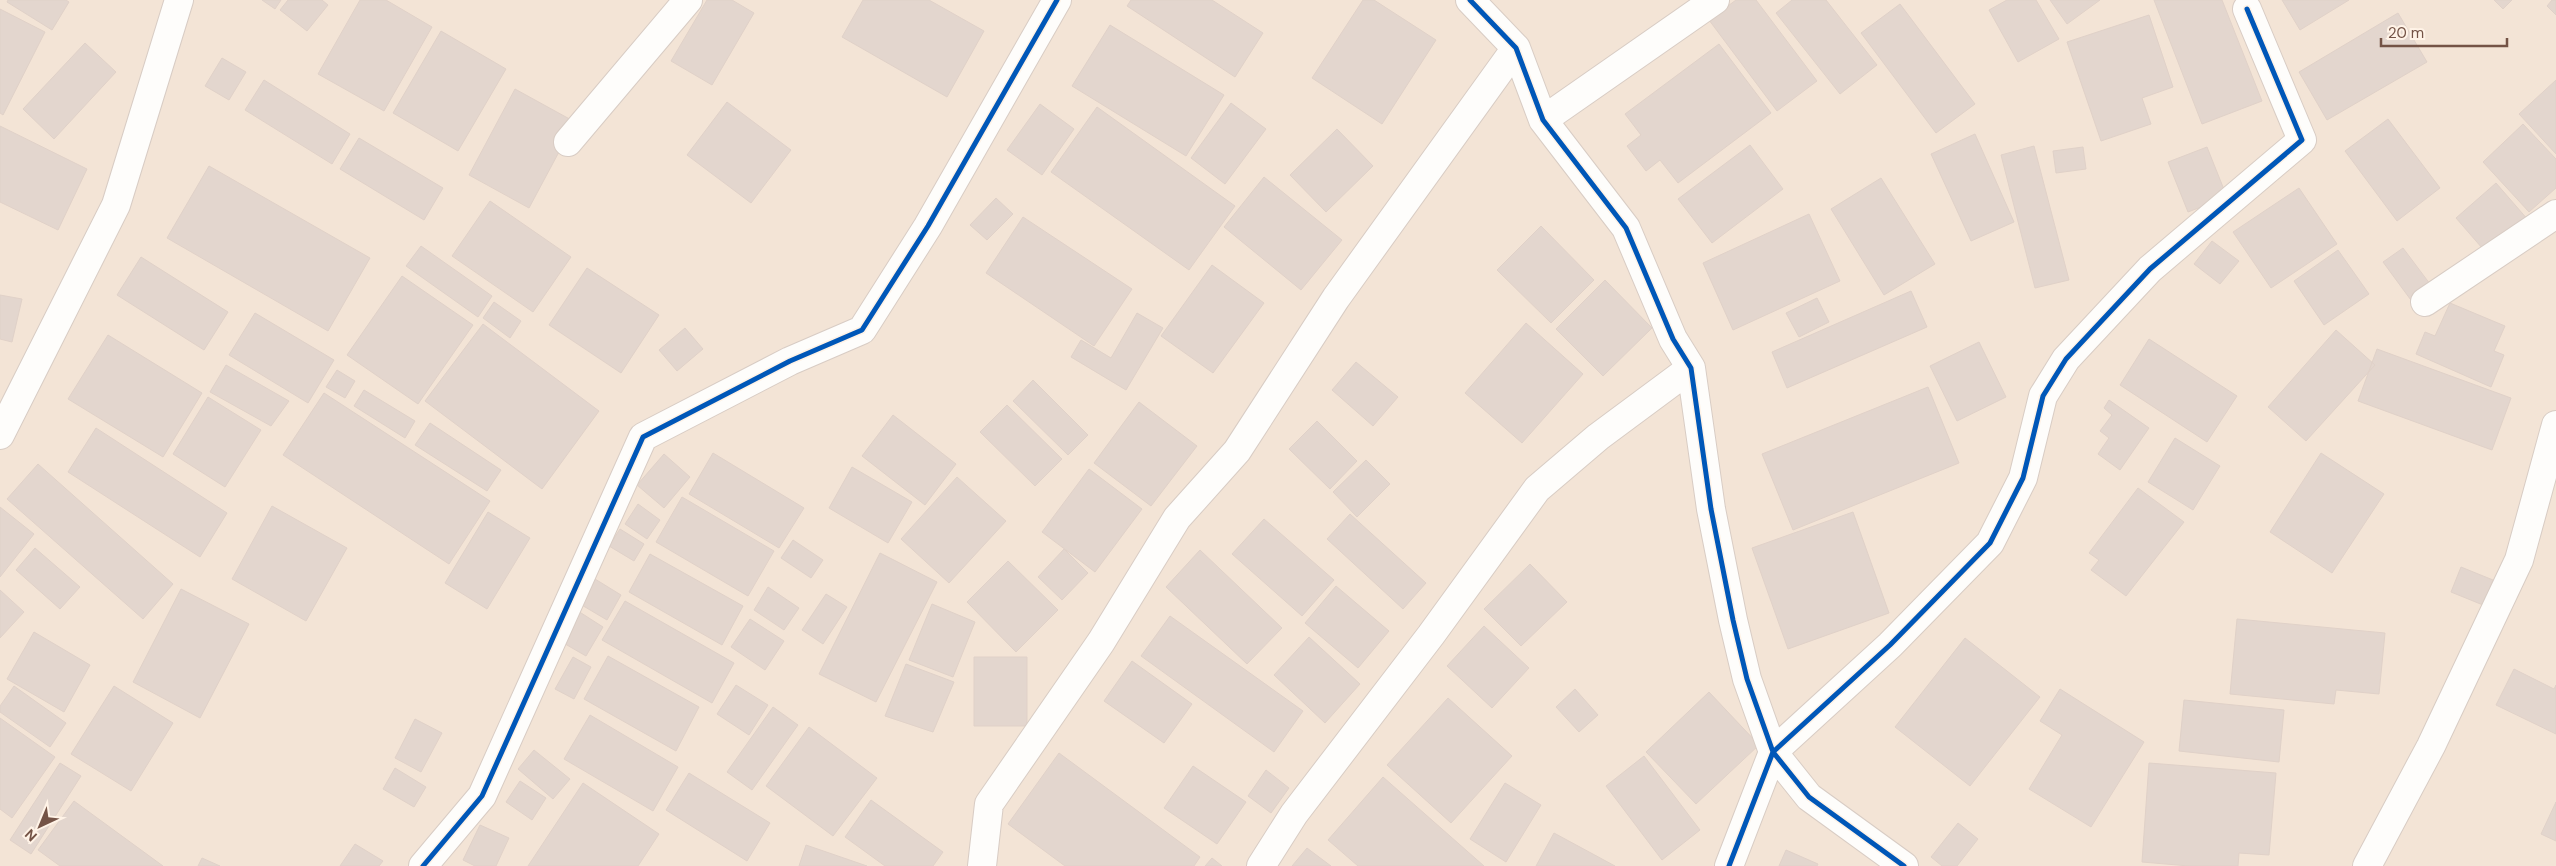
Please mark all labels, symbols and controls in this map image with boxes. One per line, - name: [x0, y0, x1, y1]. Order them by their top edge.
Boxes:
- scale bar: [2381, 15, 2507, 47]
- text: 20 m: [2388, 23, 2424, 43]
- north arrow: [15, 801, 65, 851]
- text: N: [21, 825, 41, 845]

